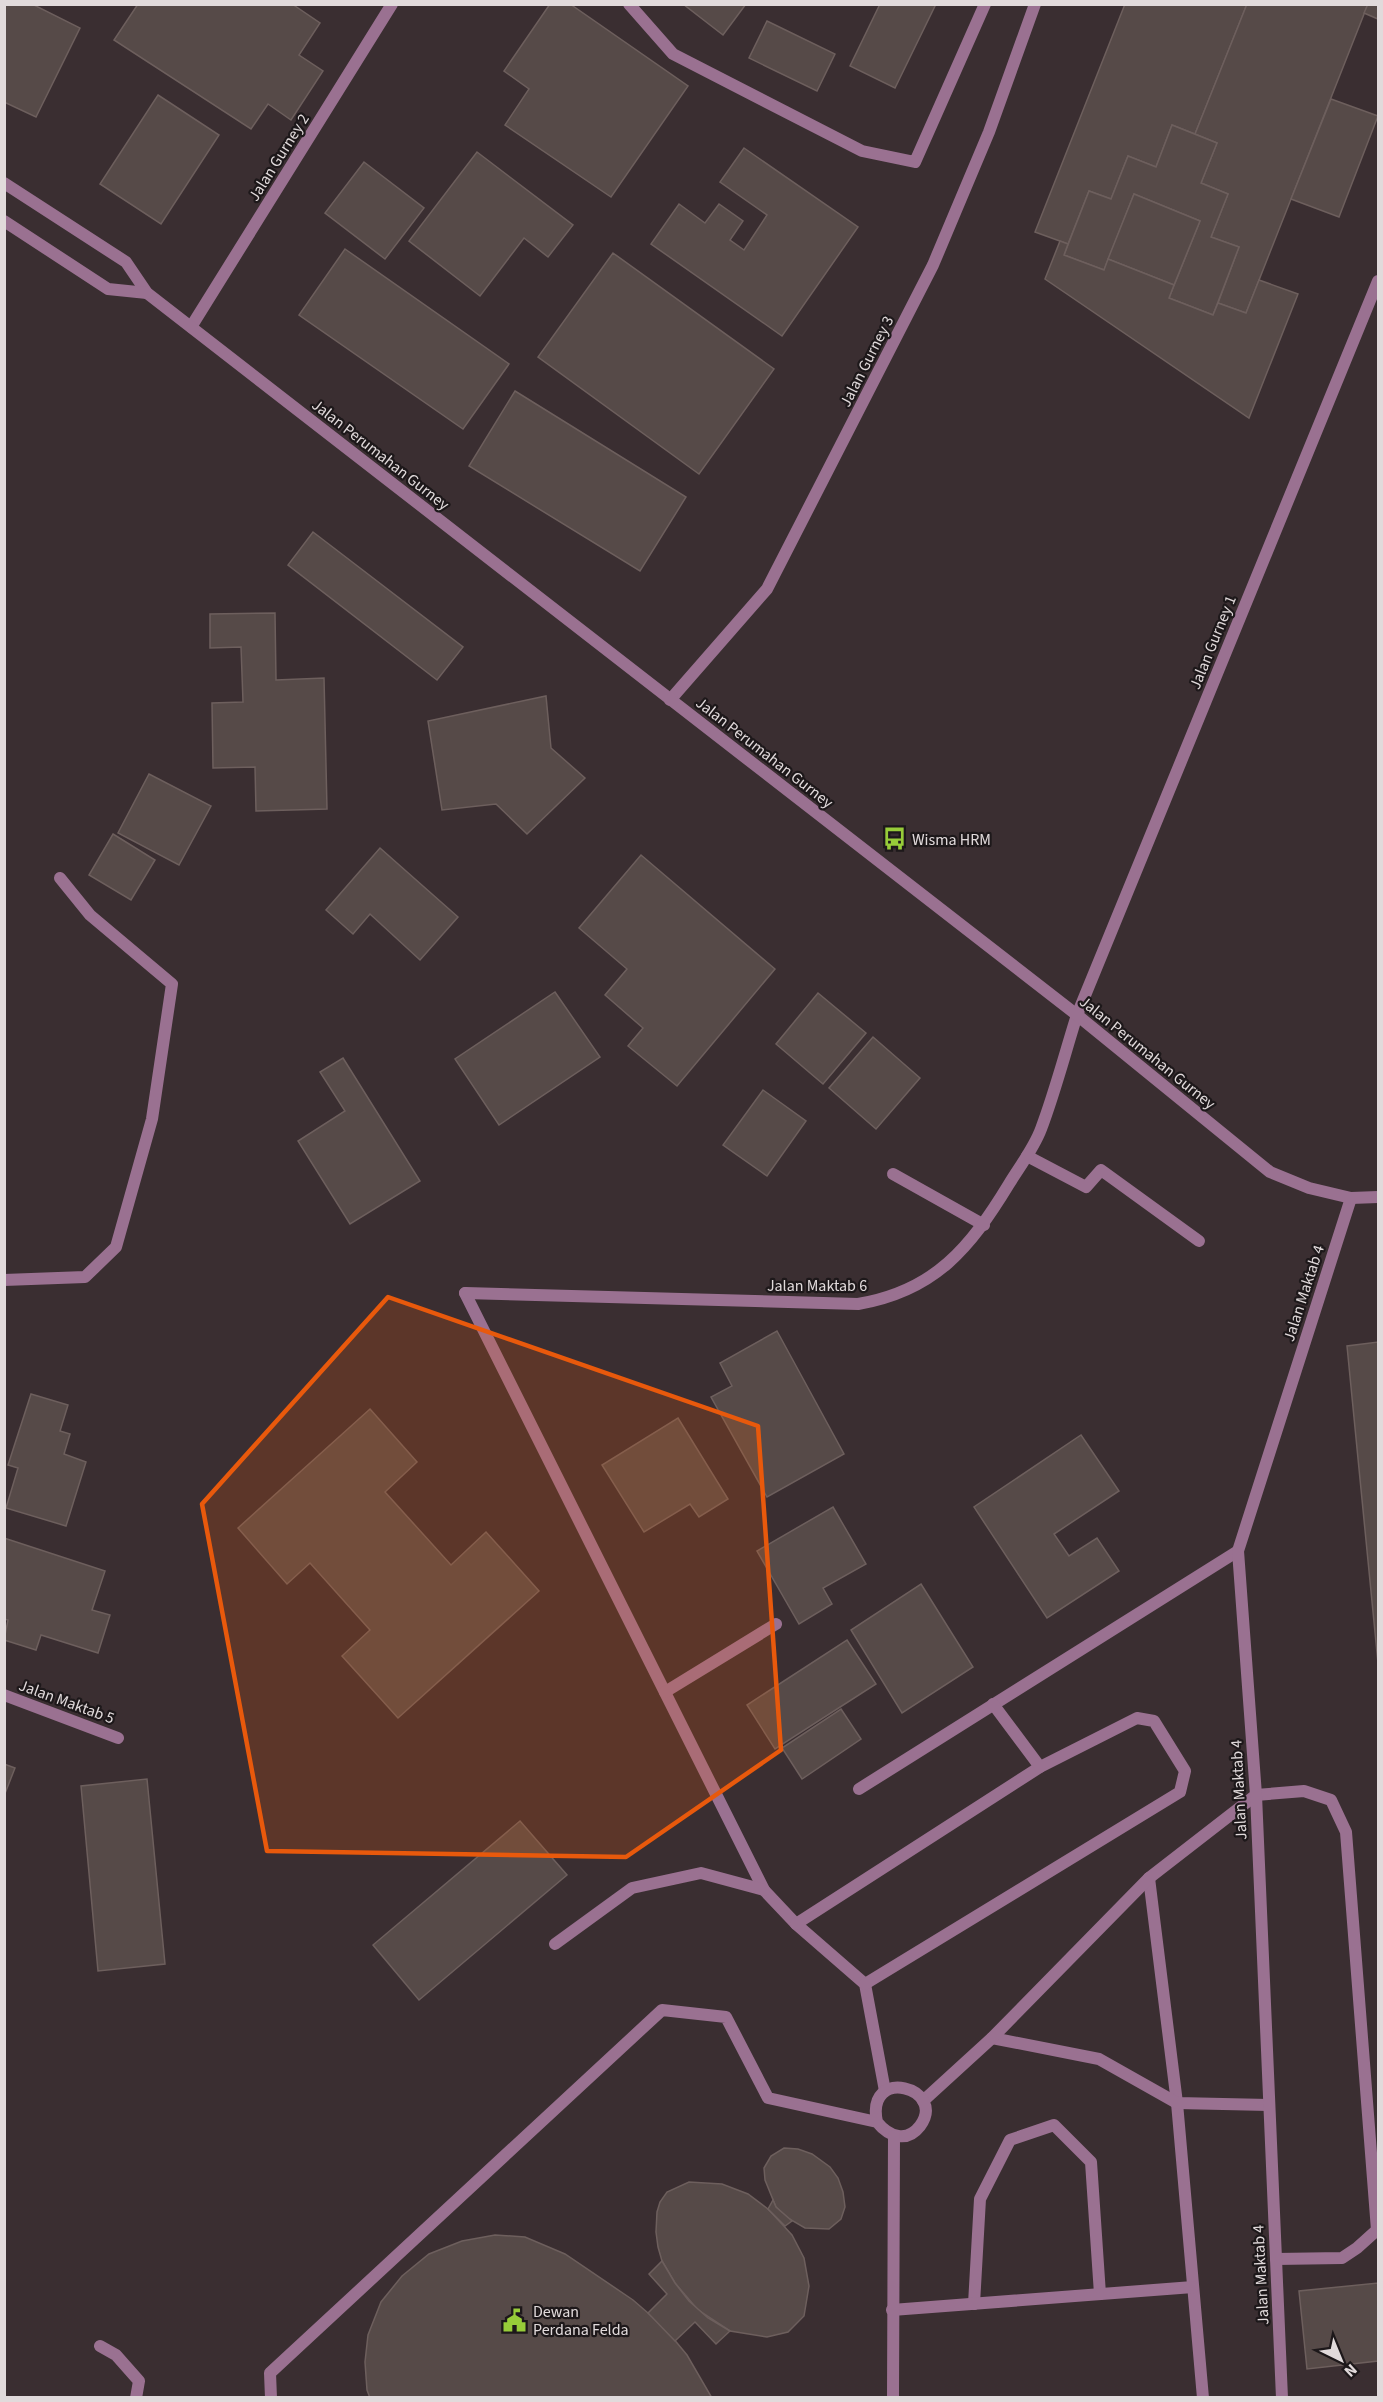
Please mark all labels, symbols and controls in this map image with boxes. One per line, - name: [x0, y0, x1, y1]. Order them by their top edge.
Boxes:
- street label: Jalan Gurney 2: [243, 110, 315, 205]
- street label: Jalan Gurney 3: [835, 312, 899, 411]
- street label: Jalan Perumahan Gurney: [307, 394, 454, 516]
- street label: Jalan Gurney 1: [1184, 592, 1242, 693]
- street label: Jalan Perumahan Gurney: [691, 692, 838, 814]
- bus stop icon: Wisma HRM: [881, 826, 907, 852]
- place label: Wisma HRM: [912, 829, 991, 851]
- street label: Jalan Perumahan Gurney: [1075, 991, 1220, 1115]
- street label: Jalan Maktab 4: [1278, 1242, 1330, 1344]
- street label: Jalan Maktab 6: [767, 1275, 867, 1297]
- street label: Jalan Maktab 5: [16, 1674, 118, 1729]
- street label: Jalan Maktab 4: [1225, 1739, 1253, 1841]
- street label: Jalan Maktab 4: [1247, 2224, 1275, 2326]
- place label: Dewan Perdana Felda: [533, 2301, 629, 2341]
- public building icon: Dewan Perdana Felda: [502, 2307, 528, 2333]
- north arrow: [1311, 2330, 1371, 2390]
- text: N: [1339, 2359, 1362, 2382]

